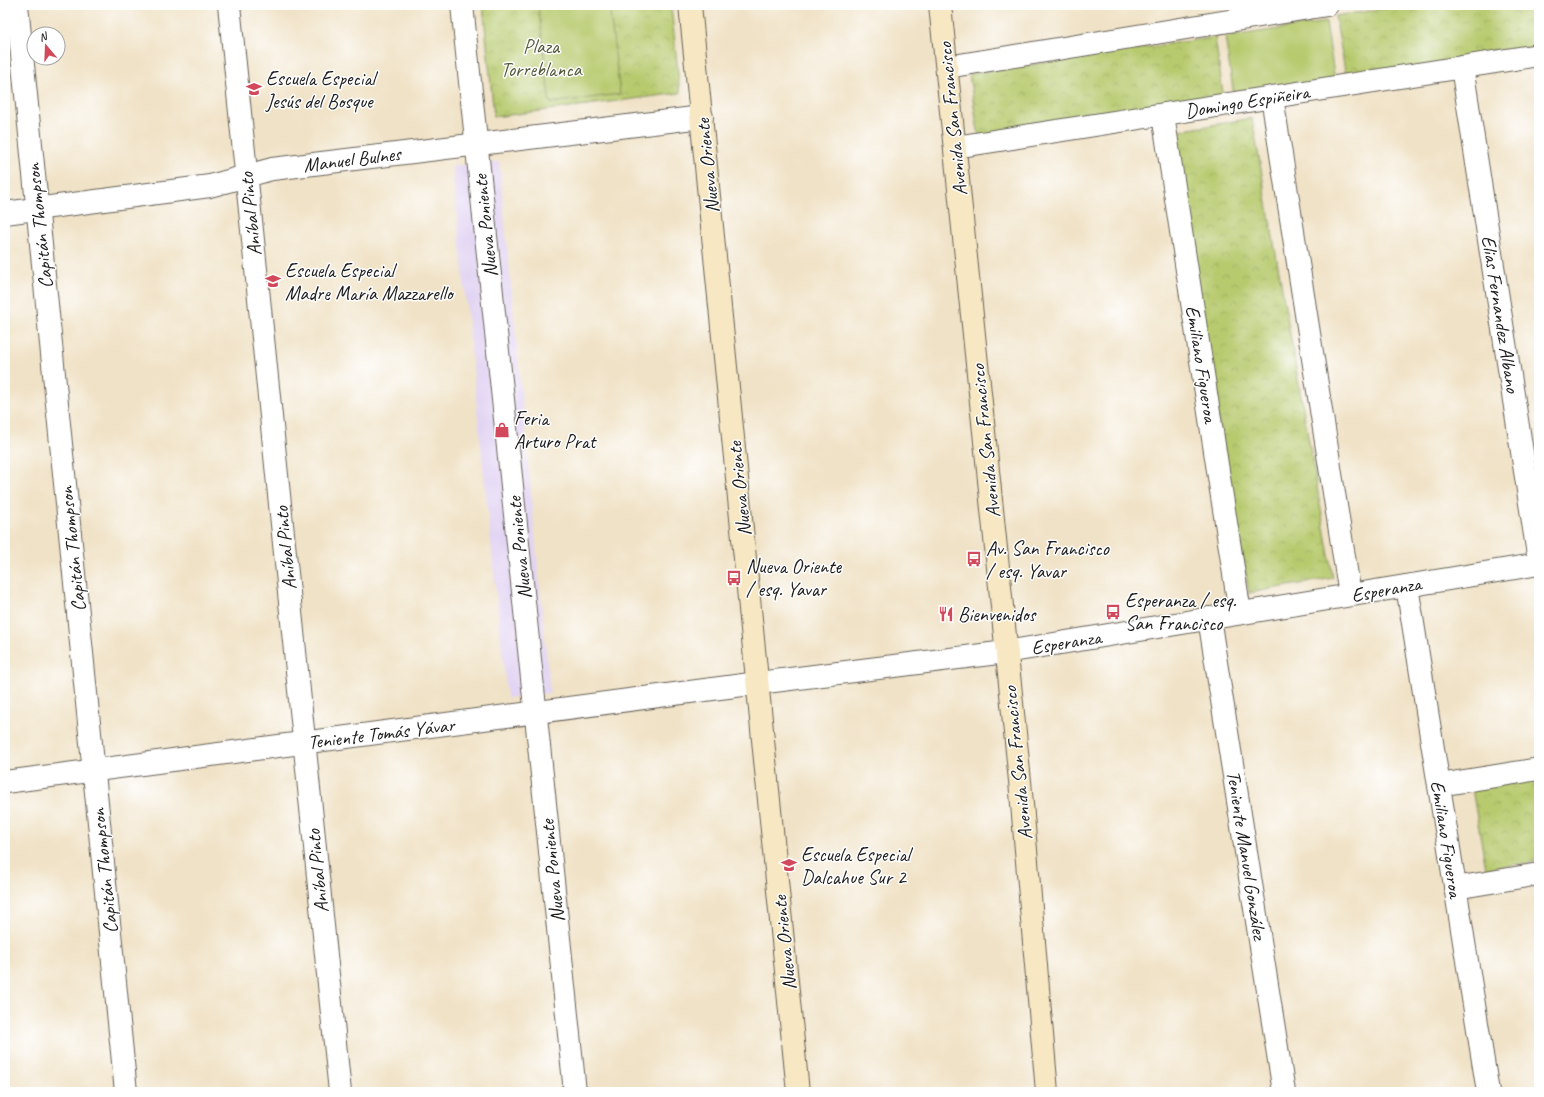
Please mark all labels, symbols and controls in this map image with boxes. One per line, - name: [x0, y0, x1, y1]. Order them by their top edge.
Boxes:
- north arrow: [26, 26, 66, 66]
- text: N: [37, 28, 50, 44]
- park label: Plaza Torreblanca: [501, 34, 583, 82]
- street label: Avenida San Francisco: [932, 40, 973, 197]
- place label: Escuela Especial Jesús del Bosque: [265, 66, 379, 114]
- street label: Domingo Espiñeira: [1183, 79, 1313, 124]
- school or university icon: Escuela Especial Jesús del Bosque: [245, 80, 263, 98]
- street label: Nueva Oriente: [690, 116, 725, 215]
- street label: Manuel Bulnes: [302, 141, 404, 178]
- street label: Capitán Thompson: [20, 161, 58, 290]
- street label: Aníbal Pinto: [234, 170, 267, 257]
- street label: Nueva Poniente: [468, 172, 503, 278]
- street label: Elias Fernandez Albano: [1476, 234, 1525, 395]
- place label: Escuela Especial Madre María Mazzarello: [285, 258, 455, 306]
- school or university icon: Escuela Especial Madre María Mazzarello: [264, 272, 282, 290]
- street label: Emiliano Figueroa: [1180, 304, 1223, 426]
- street label: Avenida San Francisco: [965, 362, 1006, 519]
- place label: Feria Arturo Prat: [514, 406, 598, 454]
- shop icon: Feria Arturo Prat: [493, 421, 511, 439]
- street label: Nueva Oriente: [722, 439, 757, 538]
- street label: Capitán Thompson: [53, 484, 91, 613]
- street label: Nueva Poniente: [502, 494, 537, 600]
- street label: Aníbal Pinto: [269, 504, 302, 591]
- place label: Av. San Francisco / esq. Yavar: [986, 536, 1110, 584]
- bus stop icon: Av. San Francisco / esq. Yavar: [965, 550, 983, 568]
- place label: Nueva Oriente / esq. Yavar: [746, 554, 843, 602]
- bus stop icon: Nueva Oriente / esq. Yavar: [725, 569, 743, 587]
- street label: Esperanza: [1349, 571, 1425, 608]
- place label: Esperanza / esq. San Francisco: [1125, 588, 1236, 636]
- place label: Bienvenidos: [958, 602, 1038, 627]
- bus stop icon: Esperanza / esq. San Francisco: [1104, 603, 1122, 621]
- restaurant icon: Bienvenidos: [937, 605, 955, 623]
- street label: Esperanza: [1029, 624, 1104, 660]
- street label: Avenida San Francisco: [997, 684, 1038, 841]
- street label: Teniente Tomás Yávar: [306, 712, 458, 755]
- street label: Teniente Manuel González: [1221, 769, 1272, 943]
- street label: Emiliano Figueroa: [1425, 779, 1468, 901]
- street label: Capitán Thompson: [85, 806, 123, 935]
- street label: Nueva Poniente: [535, 817, 570, 923]
- street label: Aníbal Pinto: [301, 827, 334, 914]
- place label: Escuela Especial Dalcahue Sur 2: [801, 842, 914, 890]
- school or university icon: Escuela Especial Dalcahue Sur 2: [780, 856, 798, 874]
- street label: Nueva Oriente: [767, 893, 802, 992]

